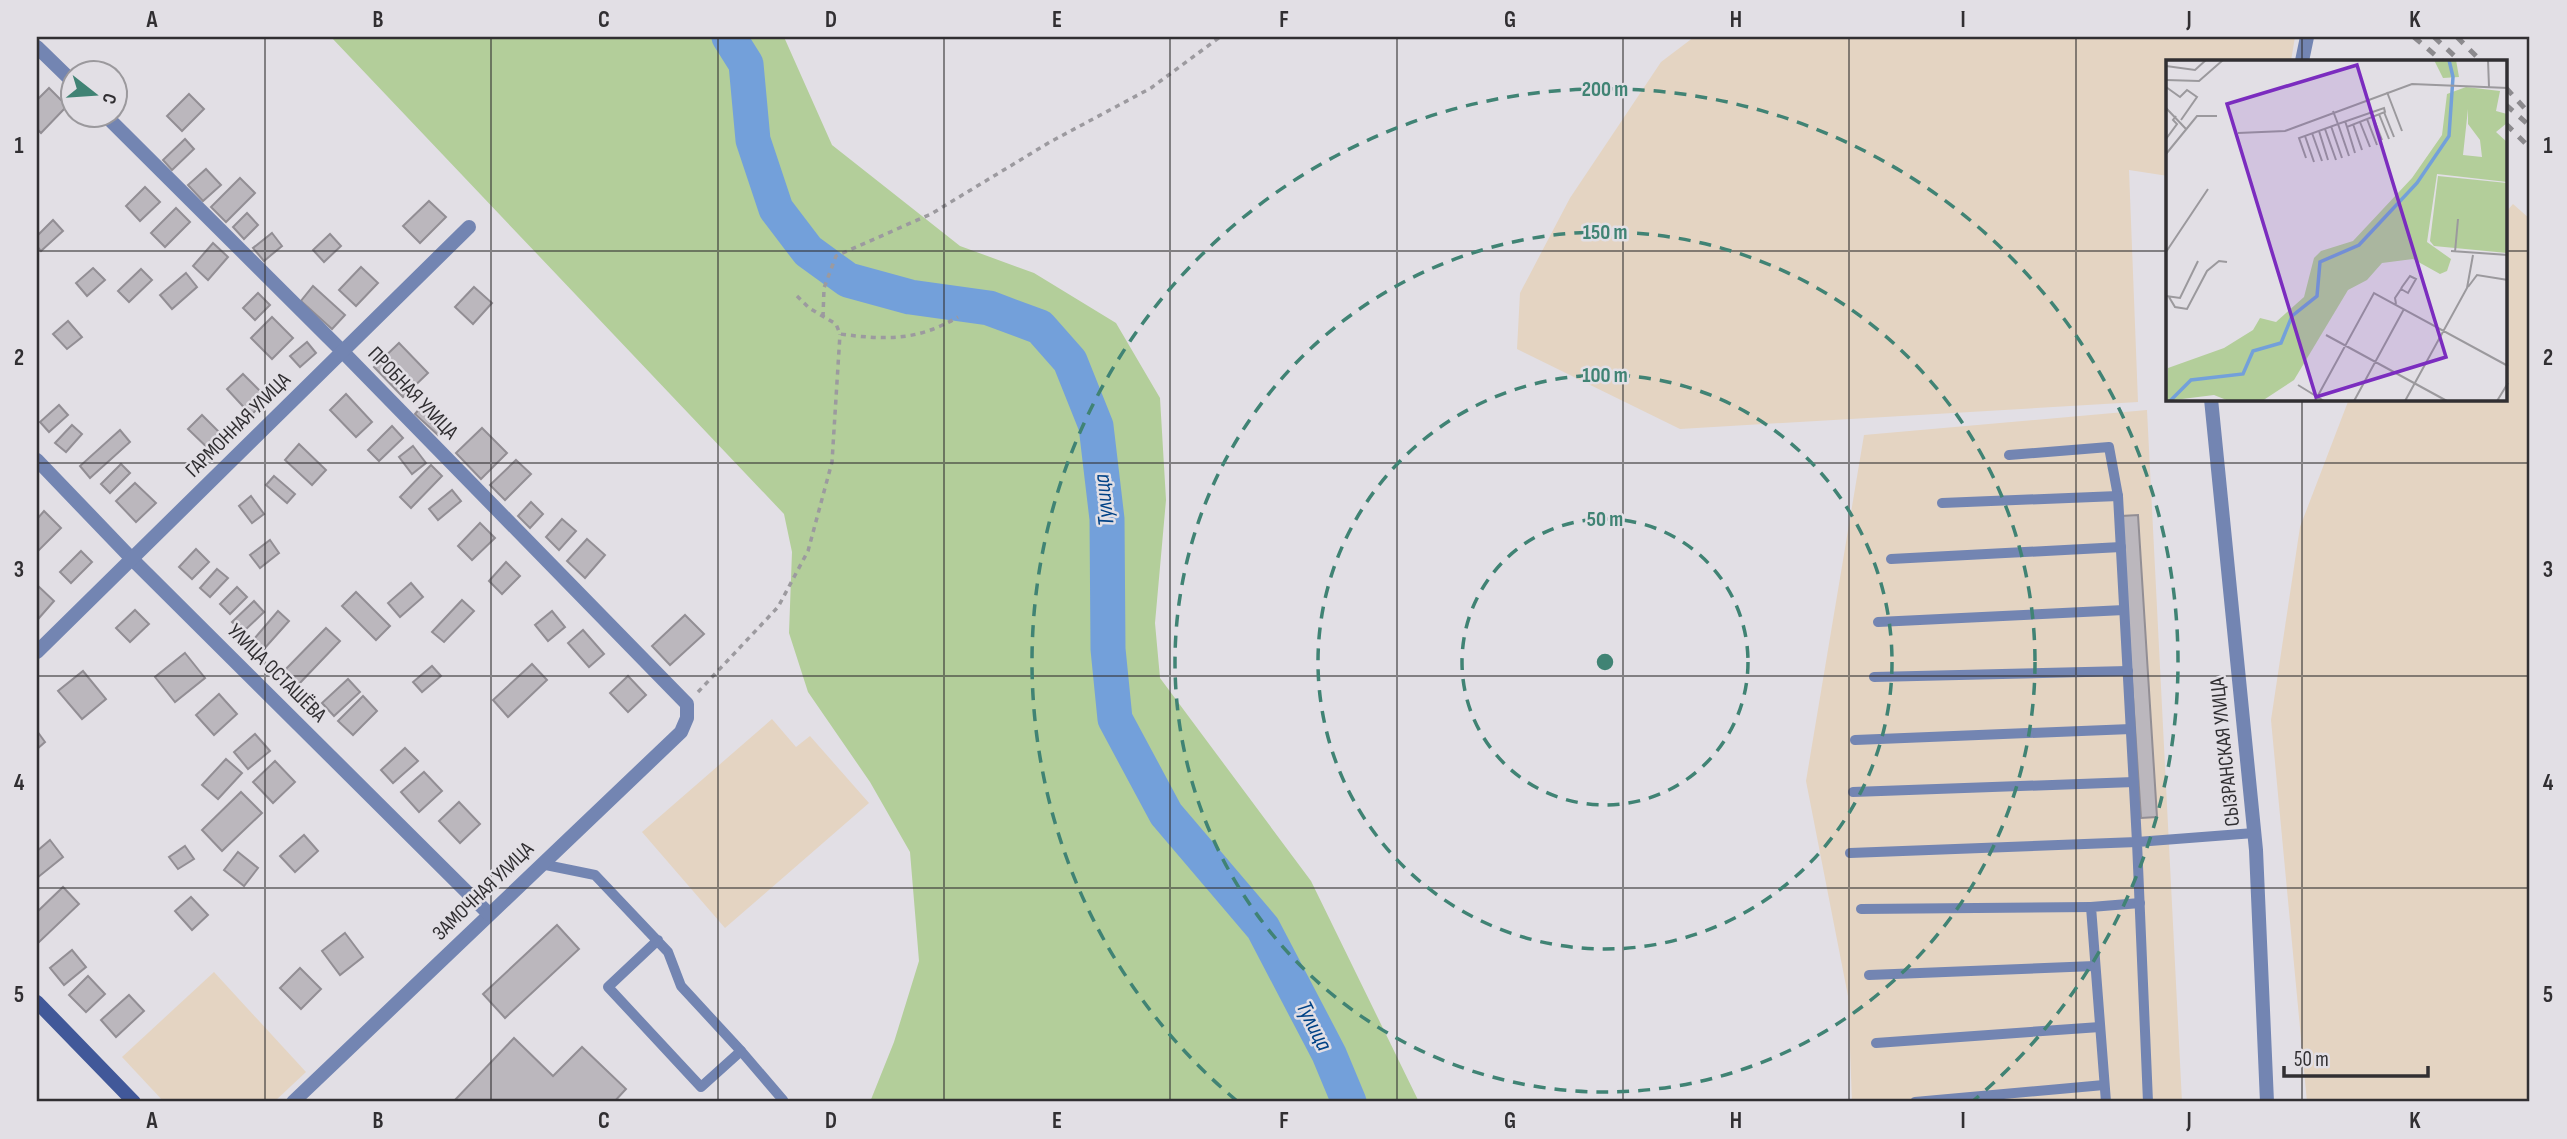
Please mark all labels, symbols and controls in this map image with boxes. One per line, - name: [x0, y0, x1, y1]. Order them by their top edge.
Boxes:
- text: A: [146, 6, 159, 34]
- text: B: [373, 6, 384, 34]
- text: C: [598, 6, 610, 34]
- text: D: [825, 6, 837, 34]
- text: E: [1052, 6, 1062, 34]
- text: F: [1279, 6, 1289, 34]
- text: G: [1504, 6, 1516, 34]
- text: H: [1730, 6, 1742, 34]
- text: I: [1960, 6, 1966, 34]
- text: J: [2185, 6, 2192, 34]
- text: K: [2409, 6, 2421, 34]
- north arrow: [60, 60, 130, 130]
- inset map: [2166, 60, 2508, 401]
- text: 200 m: [1582, 77, 1628, 102]
- text: С: [96, 91, 121, 107]
- text: 1: [14, 132, 24, 160]
- text: 1: [2543, 132, 2553, 160]
- text: 150 m: [1583, 220, 1627, 245]
- street label: ПРОБНАЯ УЛИЦА: [363, 342, 464, 445]
- text: 2: [14, 344, 24, 372]
- text: 2: [2543, 344, 2553, 372]
- text: 100 m: [1582, 363, 1628, 388]
- street label: ГАРМОННАЯ УЛИЦА: [180, 367, 296, 483]
- water label: Тулица: [1087, 472, 1121, 527]
- text: 50 m: [1587, 507, 1623, 532]
- text: 3: [14, 556, 24, 584]
- text: 3: [2543, 556, 2553, 584]
- street label: УЛИЦА ОСТАШЁВА: [223, 619, 332, 728]
- centre of rings: [1593, 650, 1617, 674]
- street label: СЫЗРАНСКАЯ УЛИЦА: [2205, 675, 2245, 828]
- text: 4: [14, 769, 25, 797]
- text: 4: [2543, 769, 2554, 797]
- street label: ЗАМОЧНАЯ УЛИЦА: [427, 836, 539, 945]
- text: 5: [14, 981, 24, 1009]
- text: 5: [2543, 981, 2553, 1009]
- water label: Тулица: [1290, 996, 1339, 1056]
- scale bar: [2284, 1034, 2427, 1078]
- text: 50 m: [2294, 1047, 2329, 1072]
- text: A: [146, 1107, 159, 1135]
- text: B: [373, 1107, 384, 1135]
- text: C: [598, 1107, 610, 1135]
- text: D: [825, 1107, 837, 1135]
- text: E: [1052, 1107, 1062, 1135]
- text: F: [1279, 1107, 1289, 1135]
- text: G: [1504, 1107, 1516, 1135]
- text: H: [1730, 1107, 1742, 1135]
- text: I: [1960, 1107, 1966, 1135]
- text: J: [2185, 1107, 2192, 1135]
- text: K: [2409, 1107, 2421, 1135]

